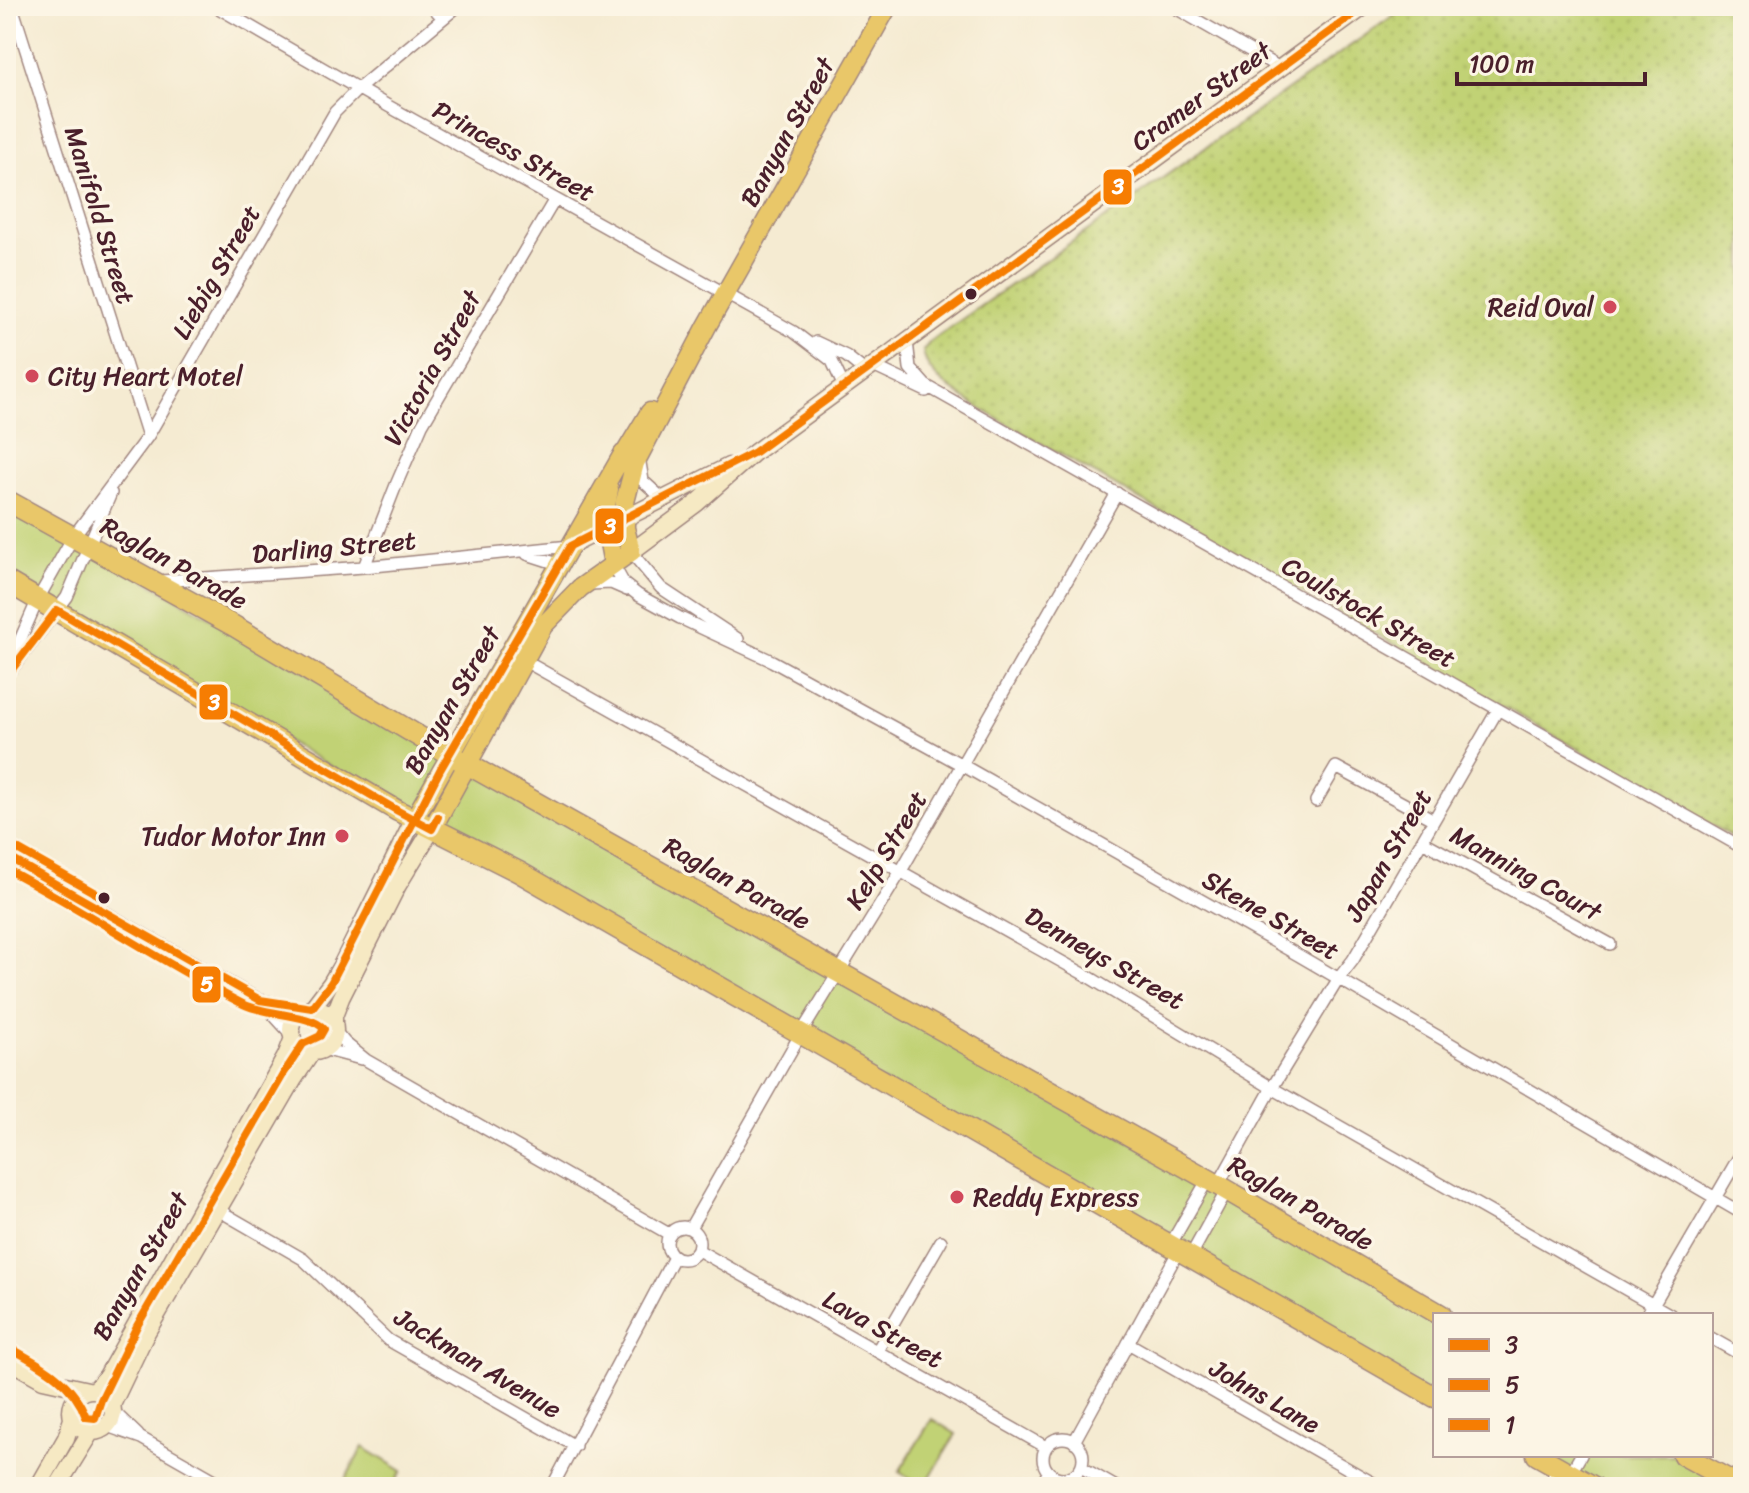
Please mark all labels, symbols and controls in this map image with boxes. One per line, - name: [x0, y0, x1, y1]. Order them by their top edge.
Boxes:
- street label: Cramer Street: [1121, 28, 1283, 163]
- scale bar: [1457, 36, 1645, 86]
- text: 100 m: [1469, 43, 1534, 85]
- street label: Banyan Street: [727, 47, 848, 216]
- street label: Princess Street: [424, 87, 604, 215]
- street label: Manifold Street: [51, 120, 149, 310]
- text: 3: [1111, 167, 1124, 206]
- line badge: 3: [1102, 168, 1133, 206]
- street label: Liebig Street: [159, 196, 273, 348]
- street label: Victoria Street: [370, 280, 495, 455]
- place label: Reid Oval: [1488, 284, 1595, 330]
- unlabelled marker: [963, 286, 979, 302]
- marker: Reid Oval: [1601, 298, 1619, 316]
- place label: City Heart Motel: [48, 353, 244, 399]
- marker: City Heart Motel: [23, 367, 41, 385]
- street label: Raglan Parade: [92, 503, 256, 623]
- line badge: 3: [594, 507, 625, 545]
- text: 3: [603, 507, 616, 546]
- street label: Darling Street: [250, 517, 418, 577]
- street label: Coulstock Street: [1273, 543, 1465, 681]
- street label: Banyan Street: [391, 615, 514, 783]
- line badge: 3: [198, 683, 229, 721]
- text: 3: [207, 683, 220, 722]
- street label: Japan Street: [1331, 780, 1445, 931]
- street label: Kelp Street: [832, 781, 940, 919]
- street label: Manning Court: [1442, 812, 1612, 934]
- place label: Tudor Motor Inn: [141, 813, 326, 859]
- street label: Raglan Parade: [655, 823, 819, 943]
- marker: Tudor Motor Inn: [333, 827, 351, 845]
- street label: Skene Street: [1194, 857, 1348, 973]
- unlabelled marker: [96, 890, 112, 906]
- street label: Denneys Street: [1016, 893, 1194, 1023]
- line badge: 5: [191, 965, 222, 1004]
- text: 5: [200, 965, 214, 1004]
- street label: Raglan Parade: [1219, 1142, 1383, 1264]
- place label: Reddy Express: [973, 1174, 1139, 1220]
- street label: Banyan Street: [79, 1181, 202, 1349]
- marker: Reddy Express: [948, 1188, 966, 1206]
- street label: Lava Street: [814, 1277, 952, 1381]
- street label: Jackman Avenue: [384, 1294, 571, 1431]
- legend: [1433, 1313, 1713, 1457]
- text: 3: [1505, 1324, 1518, 1366]
- street label: Johns Lane: [1200, 1345, 1330, 1447]
- text: 5: [1505, 1364, 1520, 1406]
- text: 1: [1505, 1404, 1515, 1446]

